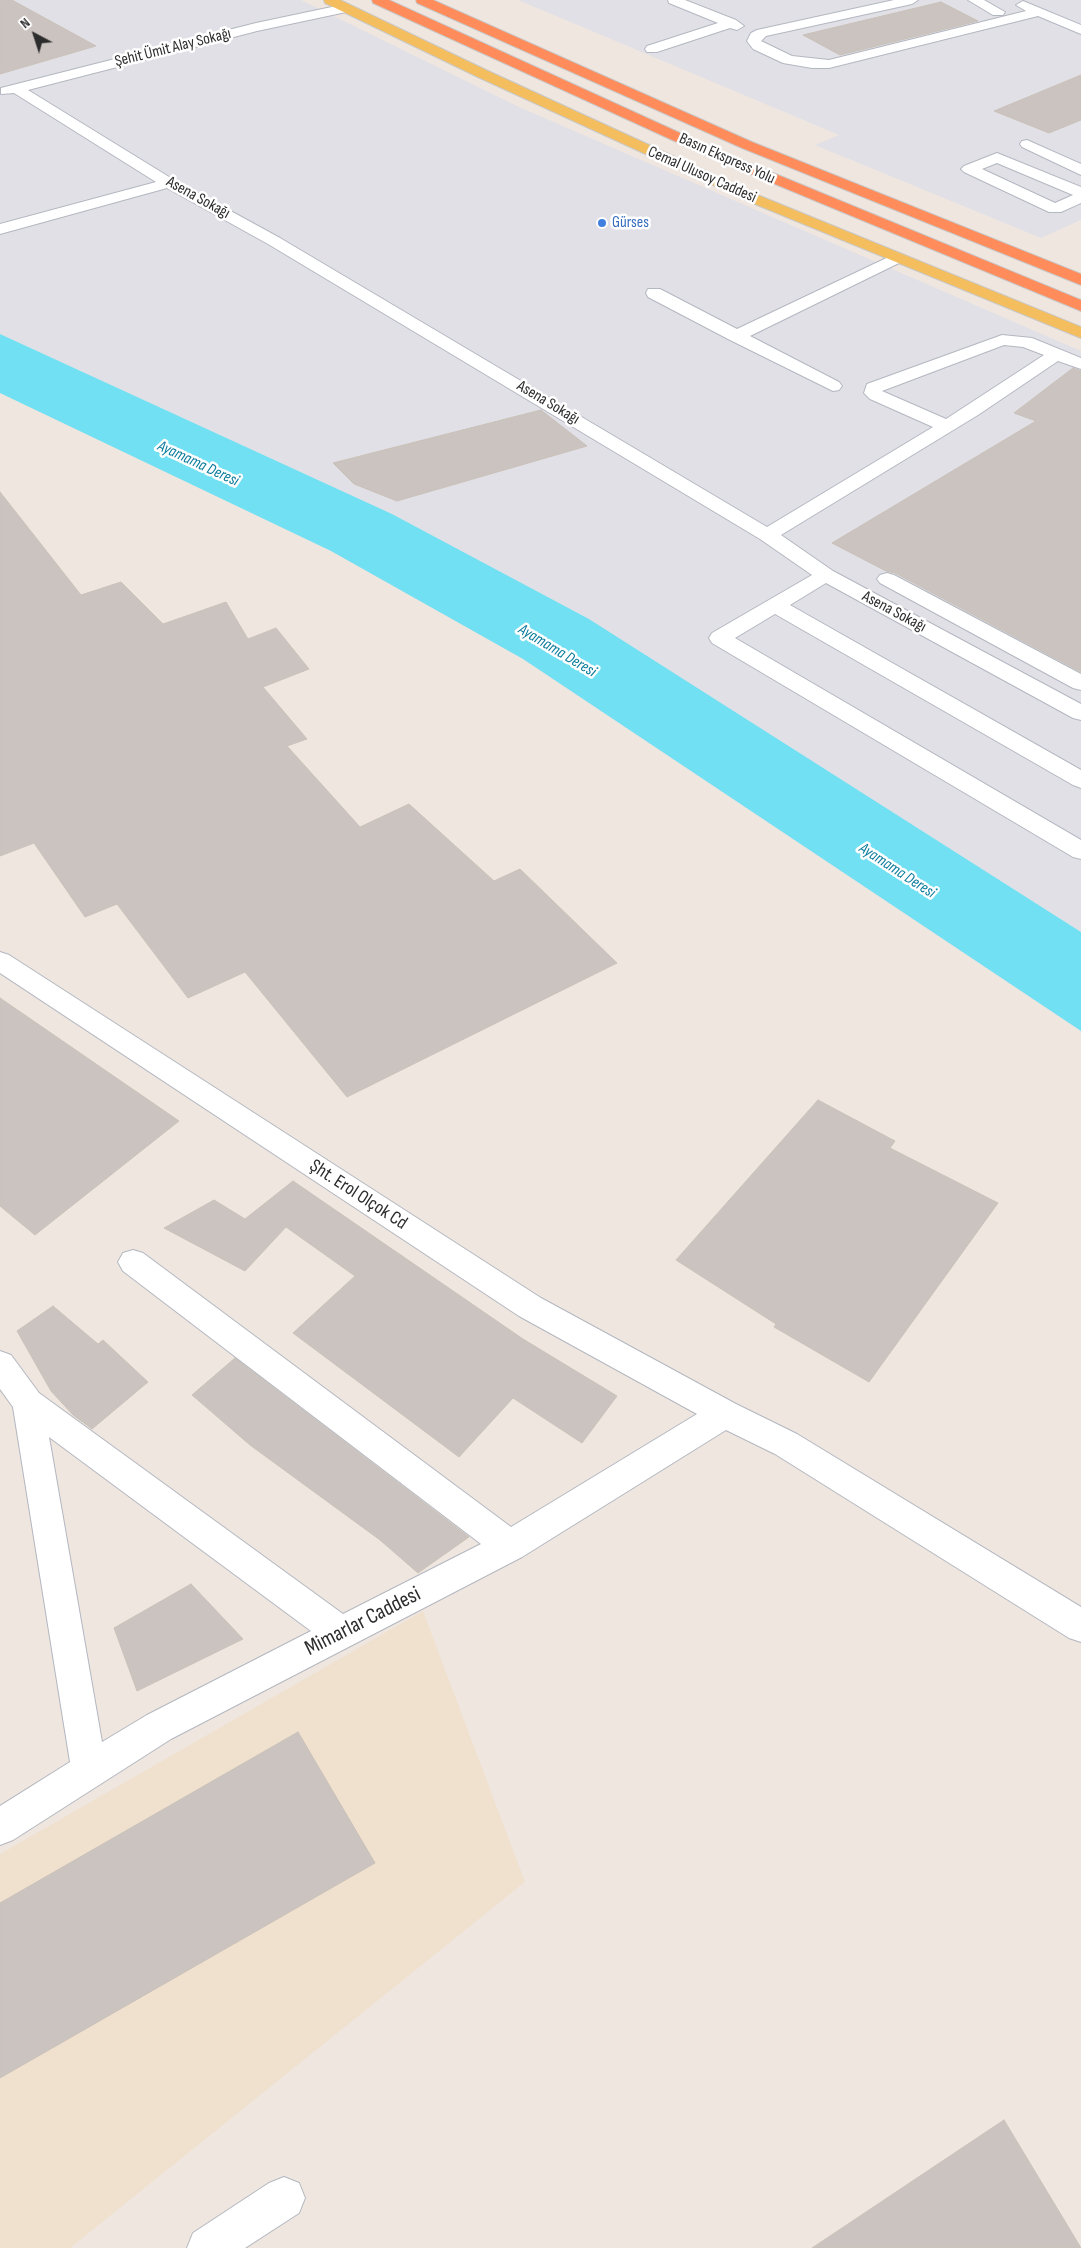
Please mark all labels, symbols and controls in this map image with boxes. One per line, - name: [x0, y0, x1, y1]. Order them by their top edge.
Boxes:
- north arrow: [10, 10, 60, 60]
- text: N: [17, 14, 33, 32]
- street label: Şehit Ümit Alay Sokağı: [113, 24, 233, 72]
- street label: Basın Ekspress Yolu: [676, 129, 778, 189]
- street label: Cemal Ulusoy Caddesi: [645, 142, 759, 208]
- street label: Asena Sokağı: [163, 173, 233, 223]
- place label: Gürses: [612, 213, 649, 233]
- marker: Gürses: [596, 217, 608, 229]
- street label: Asena Sokağı: [513, 377, 583, 429]
- water label: Ayamama Deresi: [154, 437, 242, 491]
- street label: Asena Sokağı: [859, 587, 929, 637]
- water label: Ayamama Deresi: [515, 620, 599, 682]
- water label: Ayamama Deresi: [855, 839, 939, 903]
- street label: Şht. Erol Olçok Cd: [305, 1155, 411, 1235]
- street label: Mimarlar Caddesi: [301, 1582, 425, 1662]

